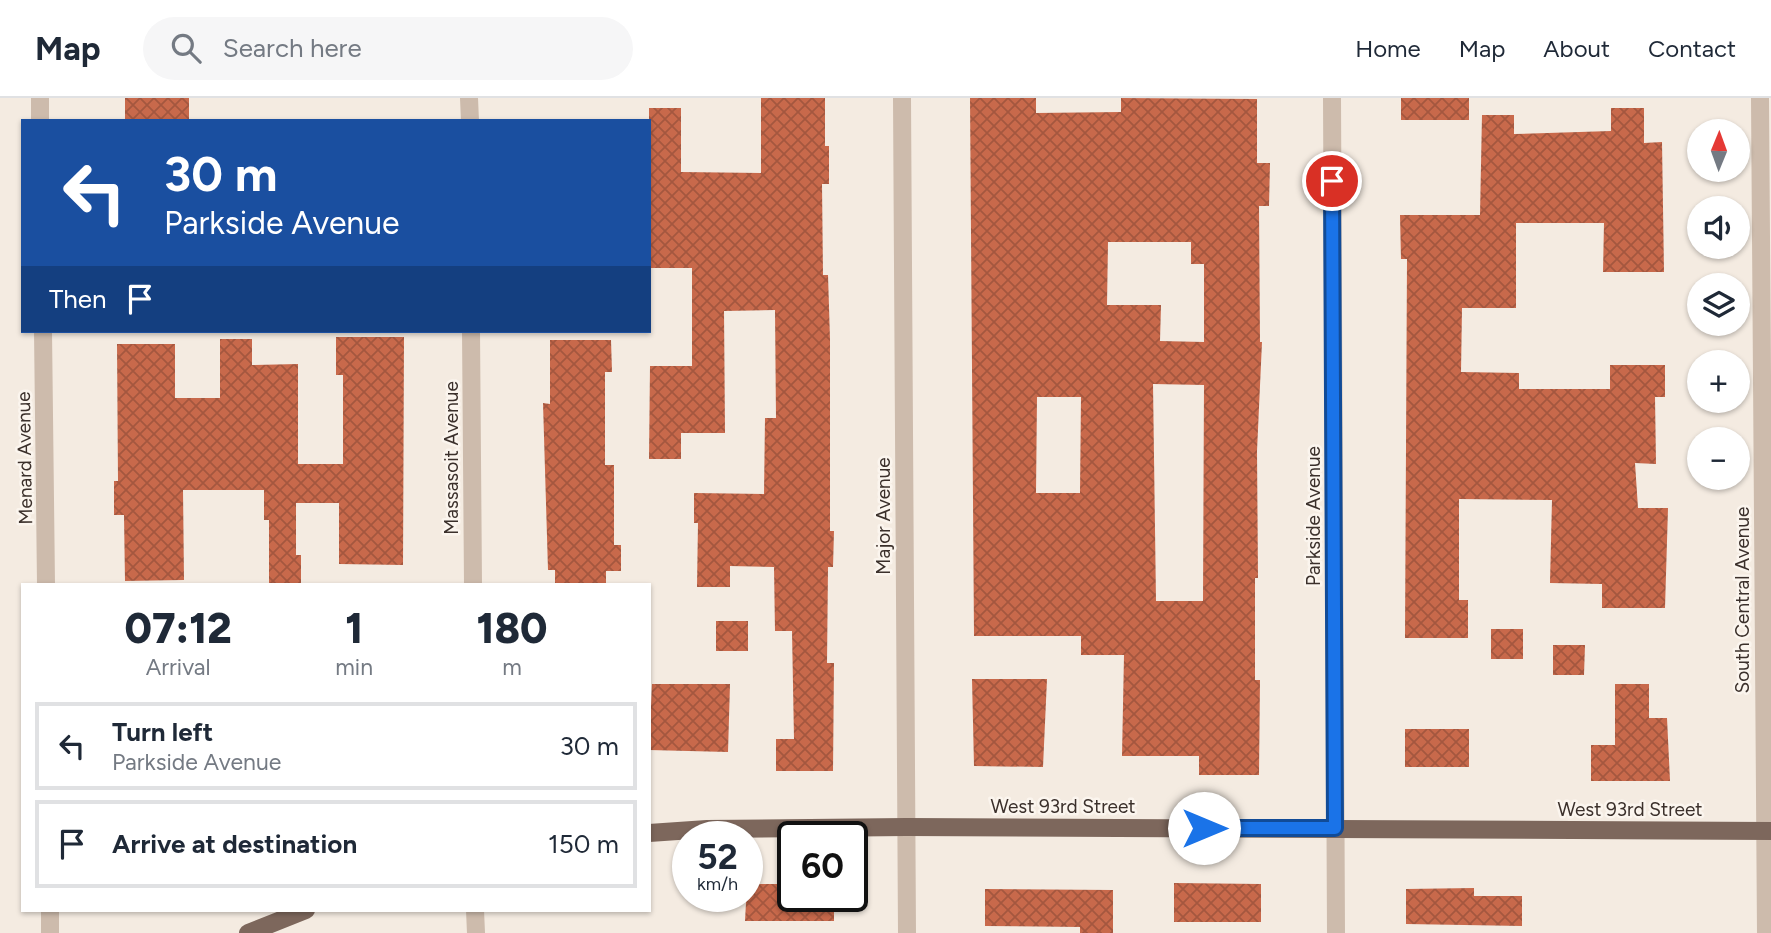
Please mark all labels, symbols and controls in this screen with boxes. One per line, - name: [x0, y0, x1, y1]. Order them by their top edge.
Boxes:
- search box: [143, 17, 633, 80]
- text: Map: [35, 29, 101, 68]
- icon: search: [167, 29, 205, 67]
- text: Search here: [223, 32, 362, 64]
- text: Home: [1355, 34, 1421, 63]
- text: Map: [1459, 34, 1505, 63]
- text: About: [1543, 34, 1610, 63]
- text: Contact: [1648, 34, 1736, 63]
- north arrow: [1687, 119, 1750, 182]
- map controls: [1687, 119, 1750, 490]
- text: 30 m: [164, 144, 277, 203]
- icon: left: [49, 147, 140, 238]
- pin: [1302, 151, 1362, 211]
- icon: arrive: [1313, 162, 1351, 200]
- button: sound: [1687, 196, 1750, 259]
- text: Parkside Avenue: [164, 204, 400, 242]
- button: layers: [1687, 273, 1750, 336]
- icon: arrive: [121, 280, 159, 318]
- text: Then: [49, 283, 107, 315]
- button: +: [1687, 350, 1750, 413]
- street label: Massasoit Avenue: [440, 381, 463, 535]
- street label: Menard Avenue: [12, 391, 37, 525]
- button: −: [1687, 427, 1750, 490]
- street label: Parkside Avenue: [1302, 446, 1325, 586]
- street label: Major Avenue: [872, 457, 895, 575]
- street label: South Central Avenue: [1731, 507, 1754, 693]
- text: 07:12: [125, 603, 232, 654]
- text: 1: [345, 603, 363, 654]
- text: 180: [477, 603, 547, 654]
- text: Arrival: [146, 653, 211, 681]
- text: min: [335, 653, 373, 681]
- text: m: [502, 653, 522, 681]
- text: Turn left: [112, 716, 213, 748]
- icon: left: [53, 727, 91, 765]
- text: 30 m: [560, 730, 619, 762]
- text: Parkside Avenue: [112, 748, 281, 776]
- position arrow: [1167, 791, 1241, 865]
- street label: West 93rd Street: [990, 795, 1136, 818]
- street label: West 93rd Street: [1557, 798, 1703, 821]
- speed limit sign: 60: [777, 821, 868, 912]
- icon: arrive: [53, 825, 91, 863]
- text: Arrive at destination: [112, 828, 357, 860]
- text: 150 m: [548, 828, 619, 860]
- text: 52: [697, 836, 738, 878]
- text: km/h: [697, 873, 738, 895]

